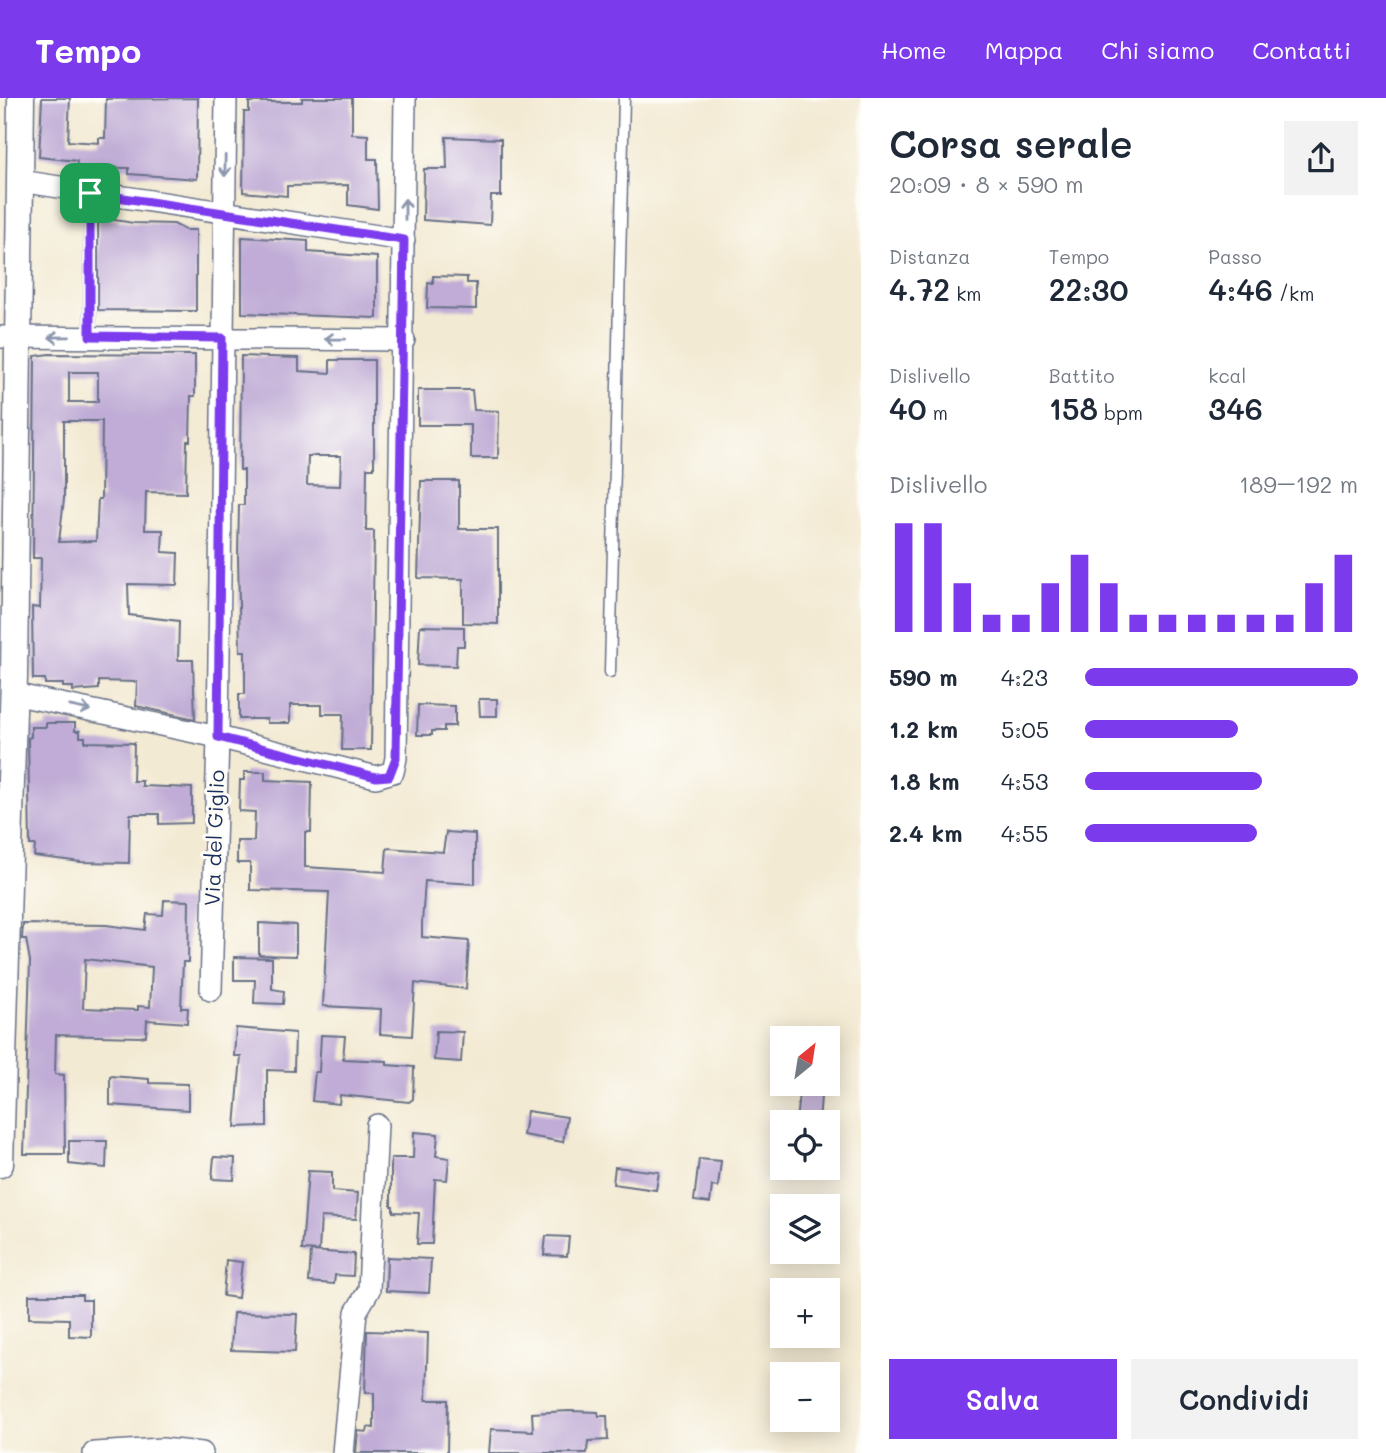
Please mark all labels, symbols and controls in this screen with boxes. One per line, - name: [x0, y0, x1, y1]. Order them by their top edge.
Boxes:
- text: Tempo: [35, 28, 141, 71]
- text: Home: [881, 34, 947, 65]
- text: Mappa: [985, 34, 1063, 65]
- text: Chi siamo: [1101, 34, 1214, 65]
- text: Contatti: [1252, 34, 1351, 65]
- text: Corsa serale: [889, 118, 1133, 168]
- button: share: [1284, 121, 1358, 195]
- one-way arrow: [218, 154, 232, 177]
- pin: [60, 163, 120, 223]
- text: 20:09 · 8 × 590 m: [889, 169, 1084, 199]
- icon: arrive: [71, 174, 109, 212]
- one-way arrow: [398, 198, 412, 221]
- text: Distanza: [889, 244, 970, 269]
- text: Tempo: [1049, 244, 1109, 269]
- text: Passo: [1208, 244, 1262, 269]
- text: 4.72: [889, 269, 950, 309]
- text: 22:30: [1049, 269, 1128, 309]
- text: 4:46: [1208, 269, 1273, 309]
- text: km: [950, 281, 981, 306]
- text: /km: [1273, 281, 1314, 306]
- one-way arrow: [48, 330, 71, 344]
- one-way arrow: [324, 332, 347, 346]
- text: Dislivello: [889, 363, 970, 388]
- text: Battito: [1049, 363, 1114, 388]
- text: kcal: [1208, 363, 1246, 388]
- text: 40: [889, 388, 927, 428]
- text: 158: [1049, 388, 1098, 428]
- text: 346: [1208, 388, 1263, 428]
- text: m: [927, 400, 948, 425]
- text: bpm: [1098, 400, 1143, 425]
- text: Dislivello: [889, 469, 987, 499]
- text: 189–192 m: [1239, 469, 1358, 499]
- text: 590 m: [889, 662, 958, 692]
- text: 4:23: [1001, 662, 1048, 692]
- one-way arrow: [68, 701, 91, 715]
- text: 1.2 km: [889, 714, 958, 744]
- text: 5:05: [1001, 714, 1049, 744]
- text: 1.8 km: [889, 766, 959, 796]
- text: 4:53: [1001, 766, 1049, 796]
- street label: Via del Giglio: [198, 769, 229, 907]
- text: 2.4 km: [889, 818, 962, 848]
- text: 4:55: [1001, 818, 1048, 848]
- north arrow: [770, 1026, 840, 1096]
- map controls: [770, 1026, 840, 1432]
- button: locate: [770, 1110, 840, 1180]
- button: layers: [770, 1194, 840, 1264]
- button: +: [770, 1278, 840, 1348]
- button: Salva: [889, 1359, 1117, 1439]
- button: Condividi: [1131, 1359, 1358, 1439]
- button: −: [770, 1362, 840, 1432]

